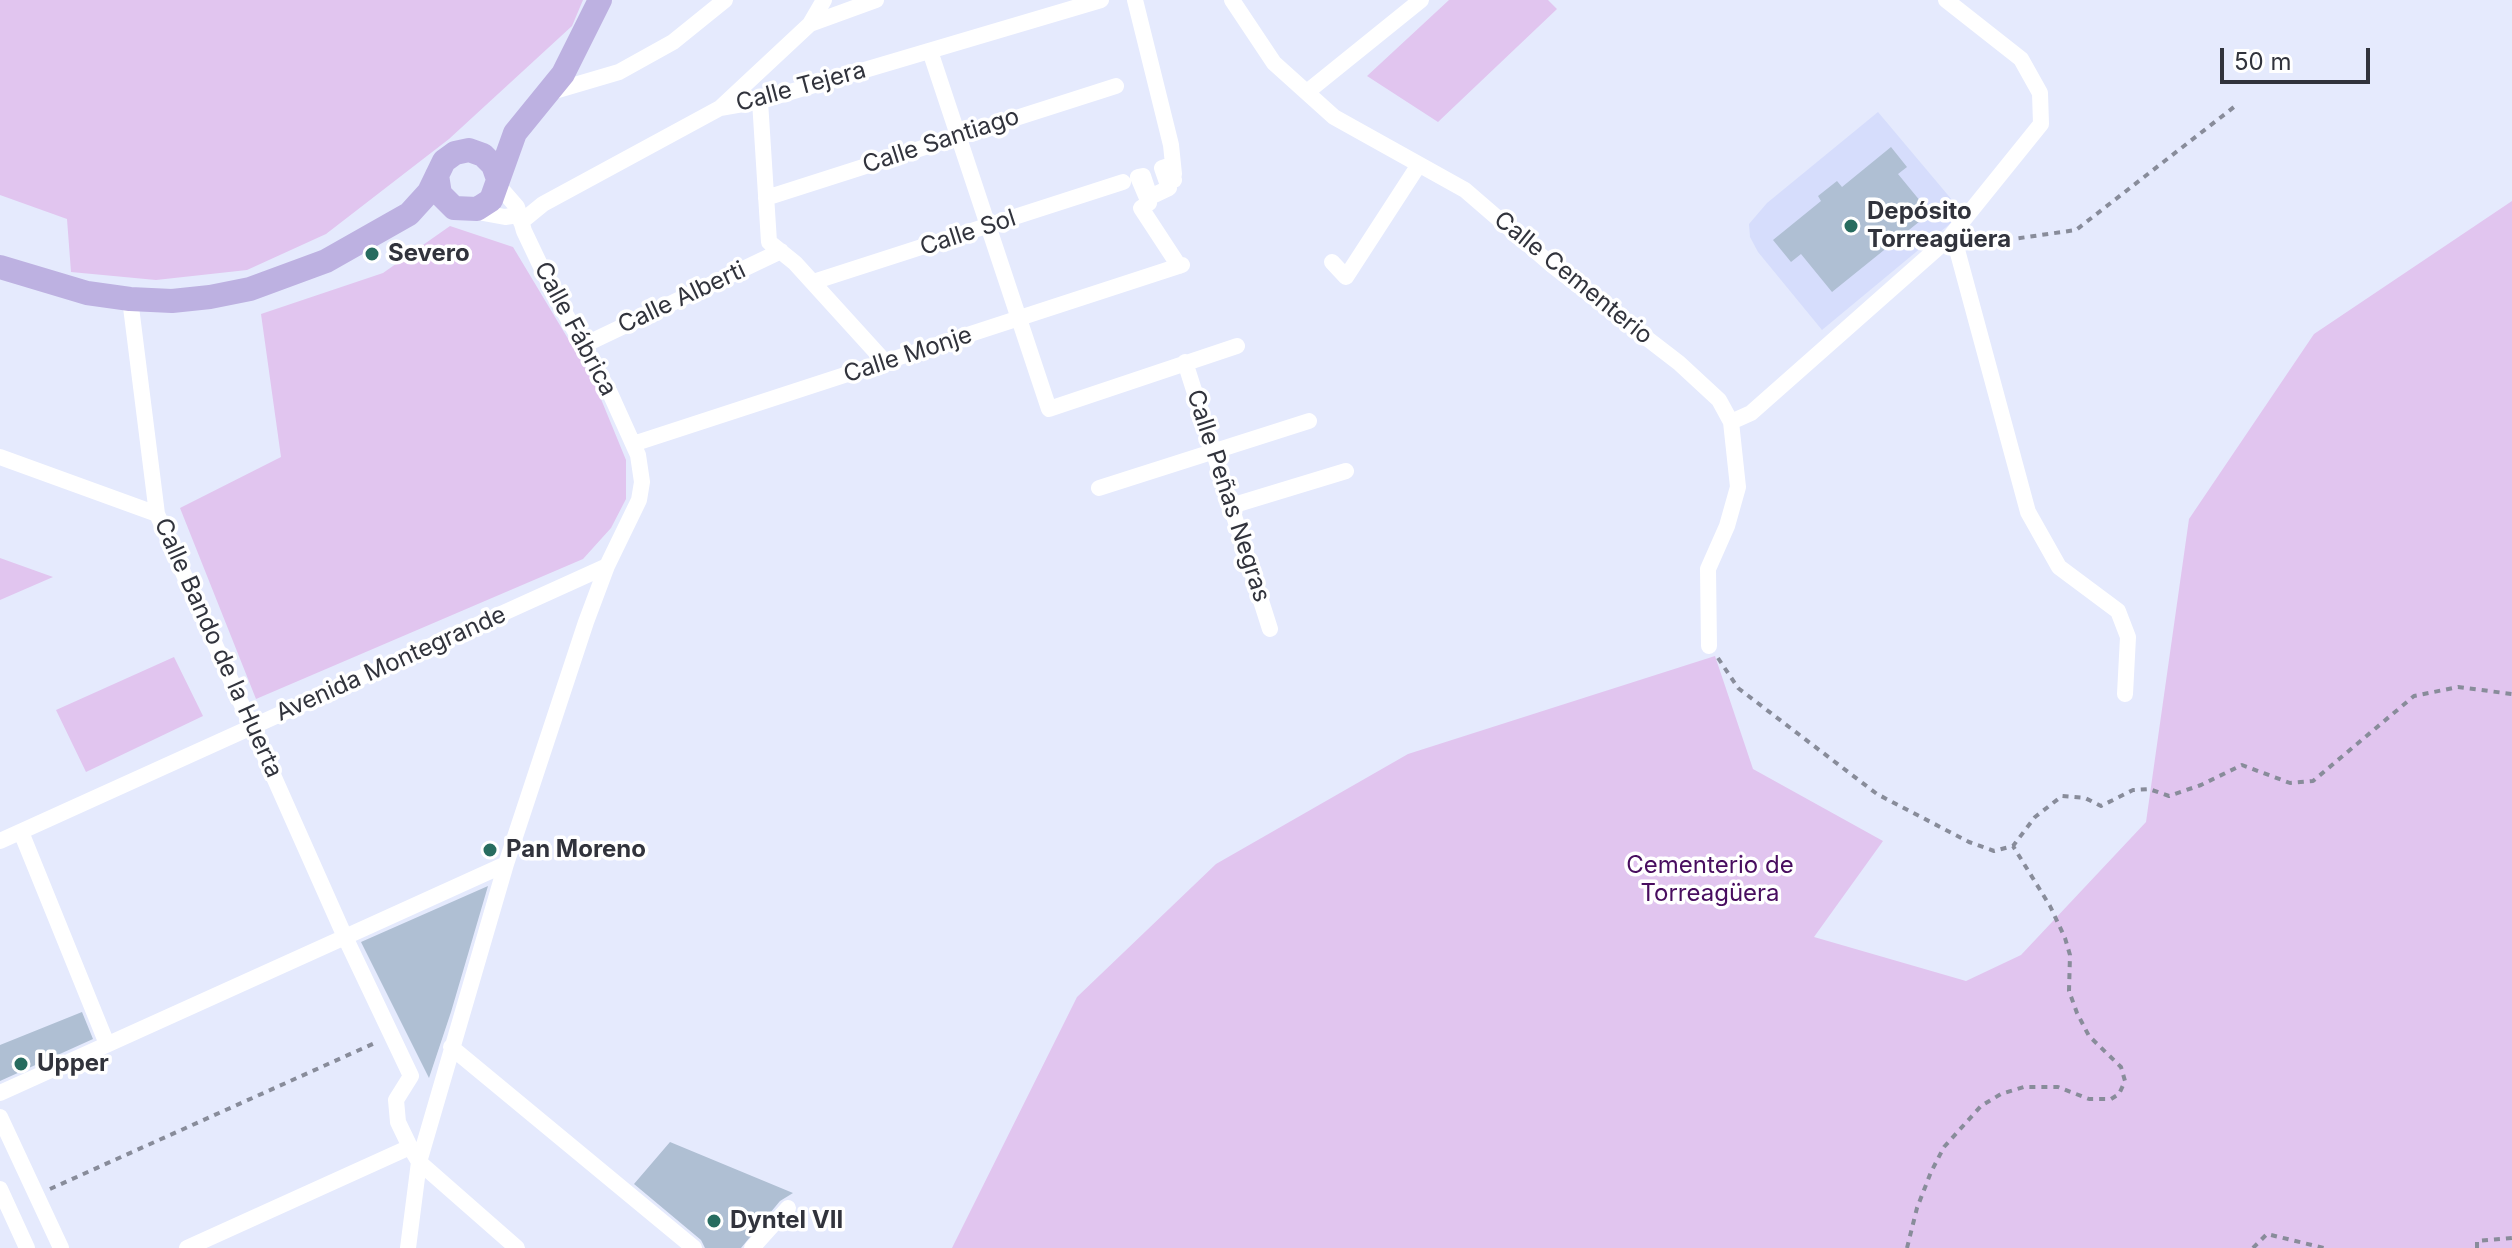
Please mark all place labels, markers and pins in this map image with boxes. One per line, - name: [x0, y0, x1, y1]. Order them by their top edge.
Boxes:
- place label: Depósito Torreagüera: [1867, 198, 2011, 254]
- marker: Depósito Torreagüera: [1842, 217, 1860, 235]
- place label: Severo: [388, 240, 470, 268]
- marker: Severo: [363, 245, 381, 263]
- place label: Pan Moreno: [506, 836, 646, 864]
- marker: Pan Moreno: [481, 841, 499, 859]
- place label: Upper: [37, 1050, 109, 1078]
- marker: Upper: [12, 1055, 30, 1073]
- place label: Dyntel VII: [730, 1207, 843, 1235]
- marker: Dyntel VII: [705, 1212, 723, 1230]

